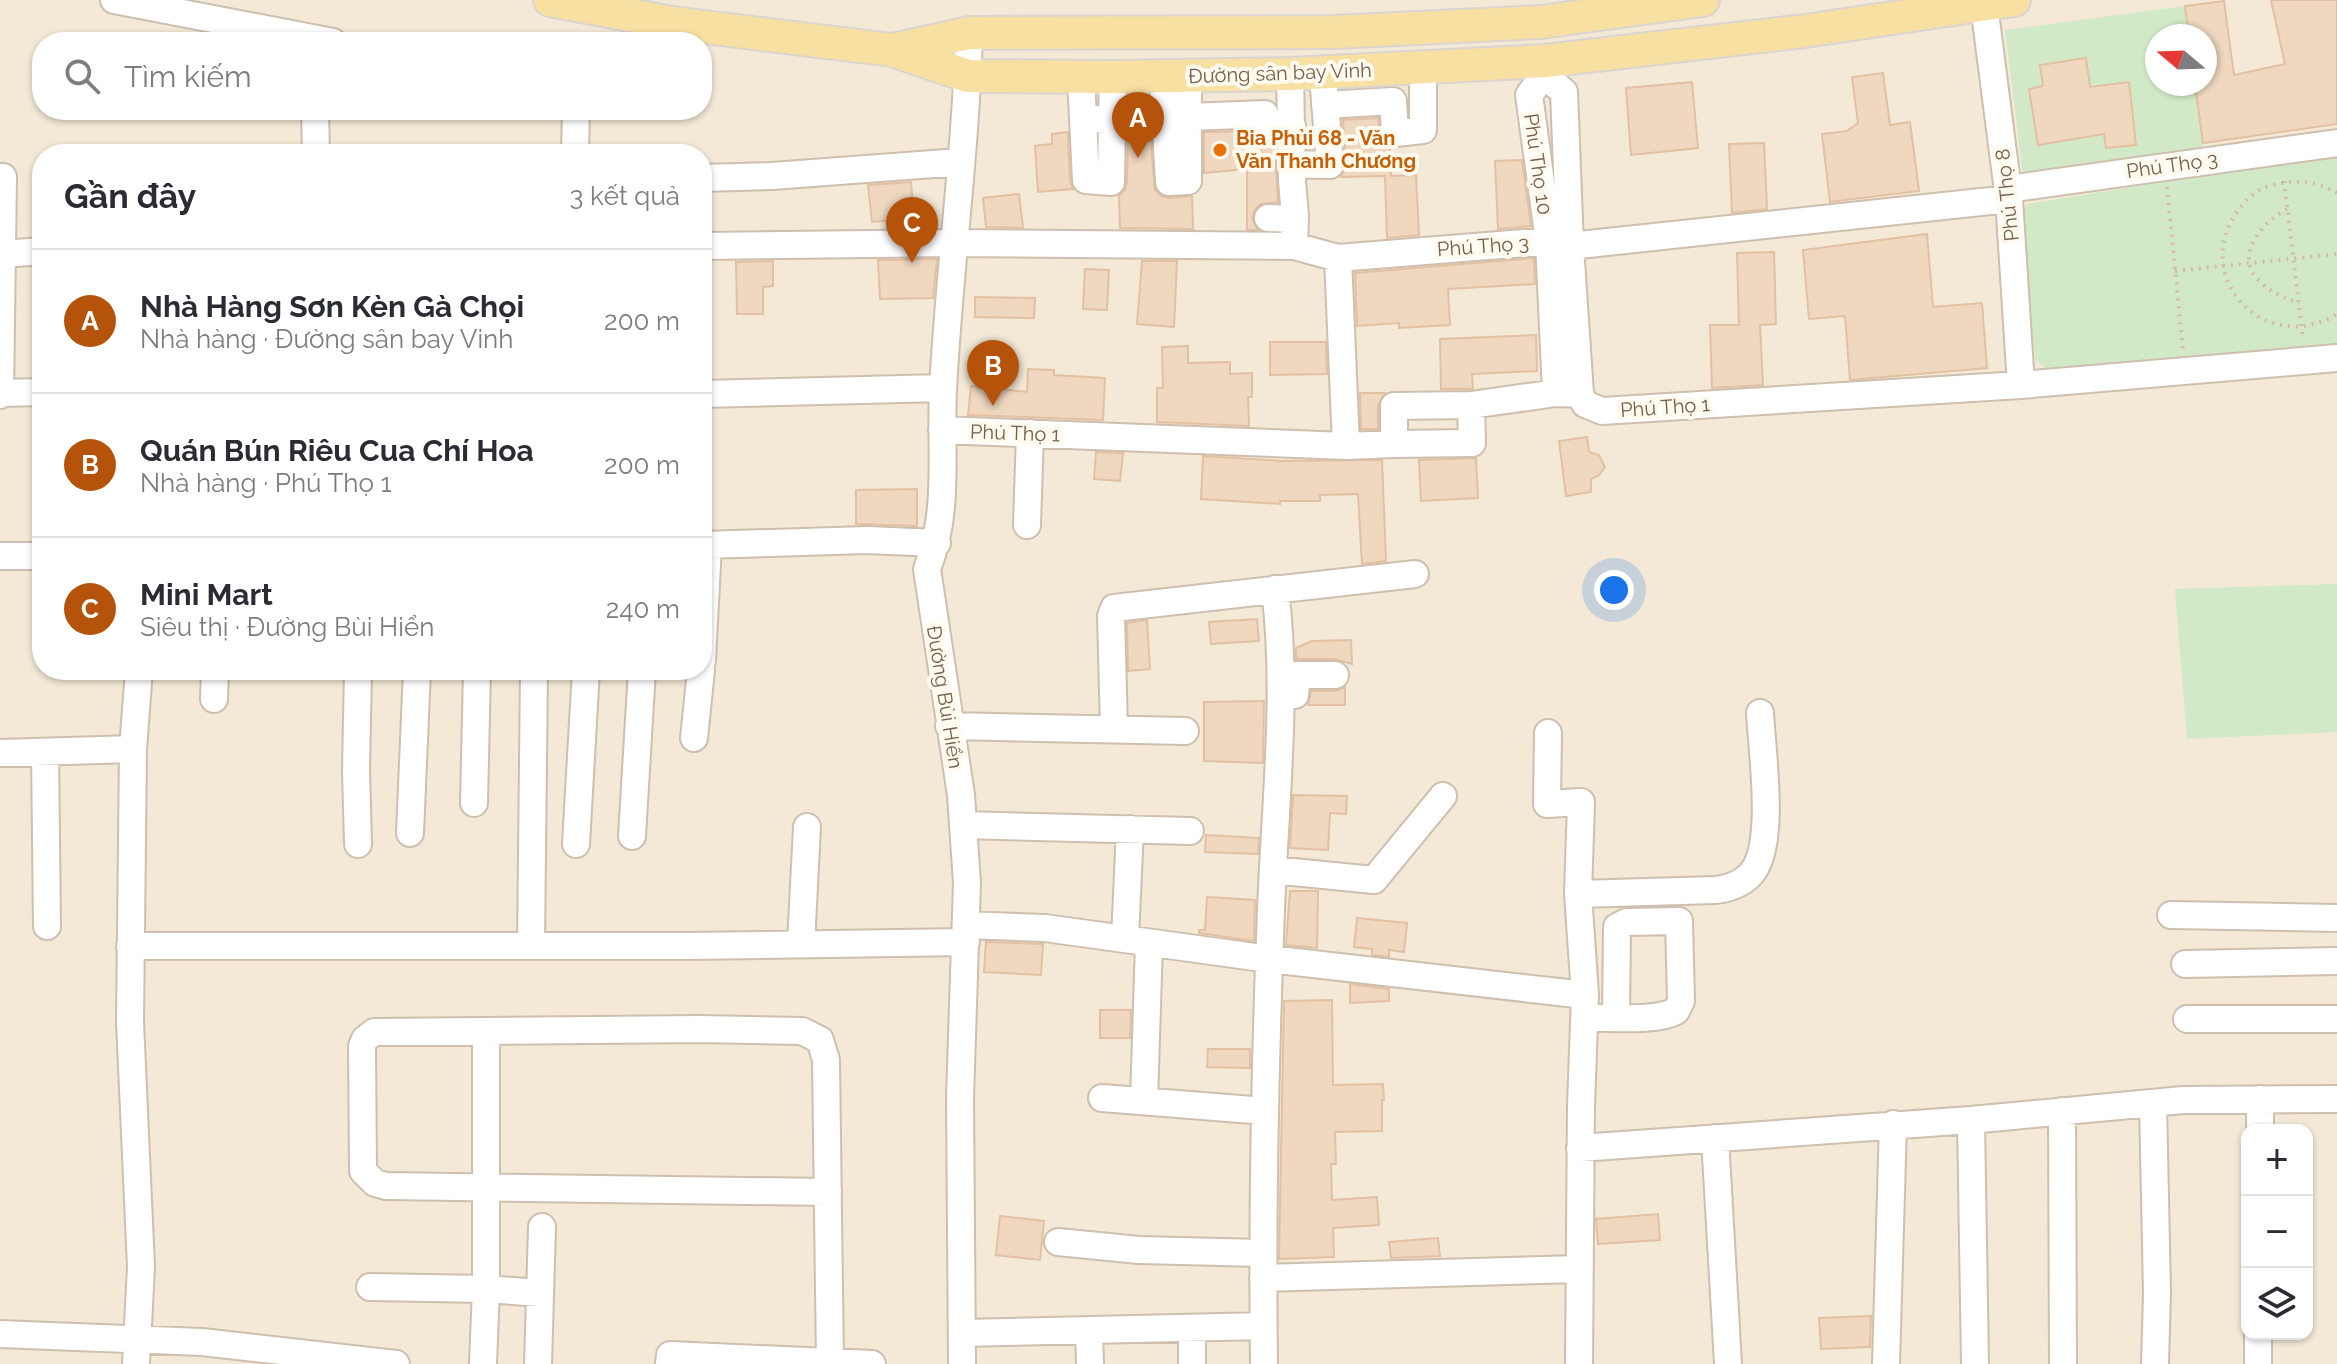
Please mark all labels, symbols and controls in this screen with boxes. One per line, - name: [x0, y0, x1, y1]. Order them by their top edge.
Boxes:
- north arrow: [2145, 24, 2217, 96]
- search box: [32, 32, 712, 120]
- icon: search: [60, 54, 104, 98]
- street label: Đường sân bay Vinh: [1188, 58, 1372, 88]
- text: Tìm kiếm: [124, 59, 252, 94]
- pin: A: [1112, 92, 1164, 158]
- street label: Phú Thọ 10: [1519, 112, 1557, 216]
- place label: Bia Phủi 68 - Văn Văn Thanh Chương: [1236, 126, 1416, 173]
- marker: Bia Phủi 68 - Văn Văn Thanh Chương: [1211, 141, 1229, 159]
- street label: Phú Thọ 8: [1990, 147, 2024, 243]
- street label: Phú Thọ 3: [2125, 147, 2219, 183]
- text: Gần đây: [64, 176, 196, 216]
- text: 3 kết quả: [569, 181, 680, 211]
- pin: C: [886, 197, 938, 263]
- street label: Phú Thọ 3: [1436, 231, 1530, 261]
- text: Nhà Hàng Sơn Kèn Gà Chọi: [140, 289, 524, 324]
- text: A: [81, 306, 99, 336]
- text: 200 m: [604, 306, 680, 336]
- text: Nhà hàng · Đường sân bay Vinh: [140, 324, 513, 354]
- pin: B: [967, 340, 1019, 406]
- street label: Phú Thọ 1: [1619, 392, 1711, 422]
- street label: Phú Thọ 1: [970, 419, 1061, 447]
- text: Quán Bún Riêu Cua Chí Hoa: [140, 433, 534, 468]
- text: B: [81, 450, 99, 480]
- text: 200 m: [604, 450, 680, 480]
- text: Nhà hàng · Phú Thọ 1: [140, 468, 392, 498]
- your location: [1594, 570, 1634, 610]
- text: Mini Mart: [140, 577, 273, 612]
- text: C: [81, 594, 99, 624]
- text: 240 m: [606, 594, 680, 624]
- text: Siêu thị · Đường Bùi Hiển: [140, 612, 434, 642]
- street label: Đường Bùi Hiển: [922, 624, 968, 770]
- map controls: [2241, 1124, 2313, 1340]
- button: +: [2241, 1124, 2313, 1196]
- button: −: [2241, 1196, 2313, 1268]
- button: layers: [2241, 1268, 2313, 1340]

